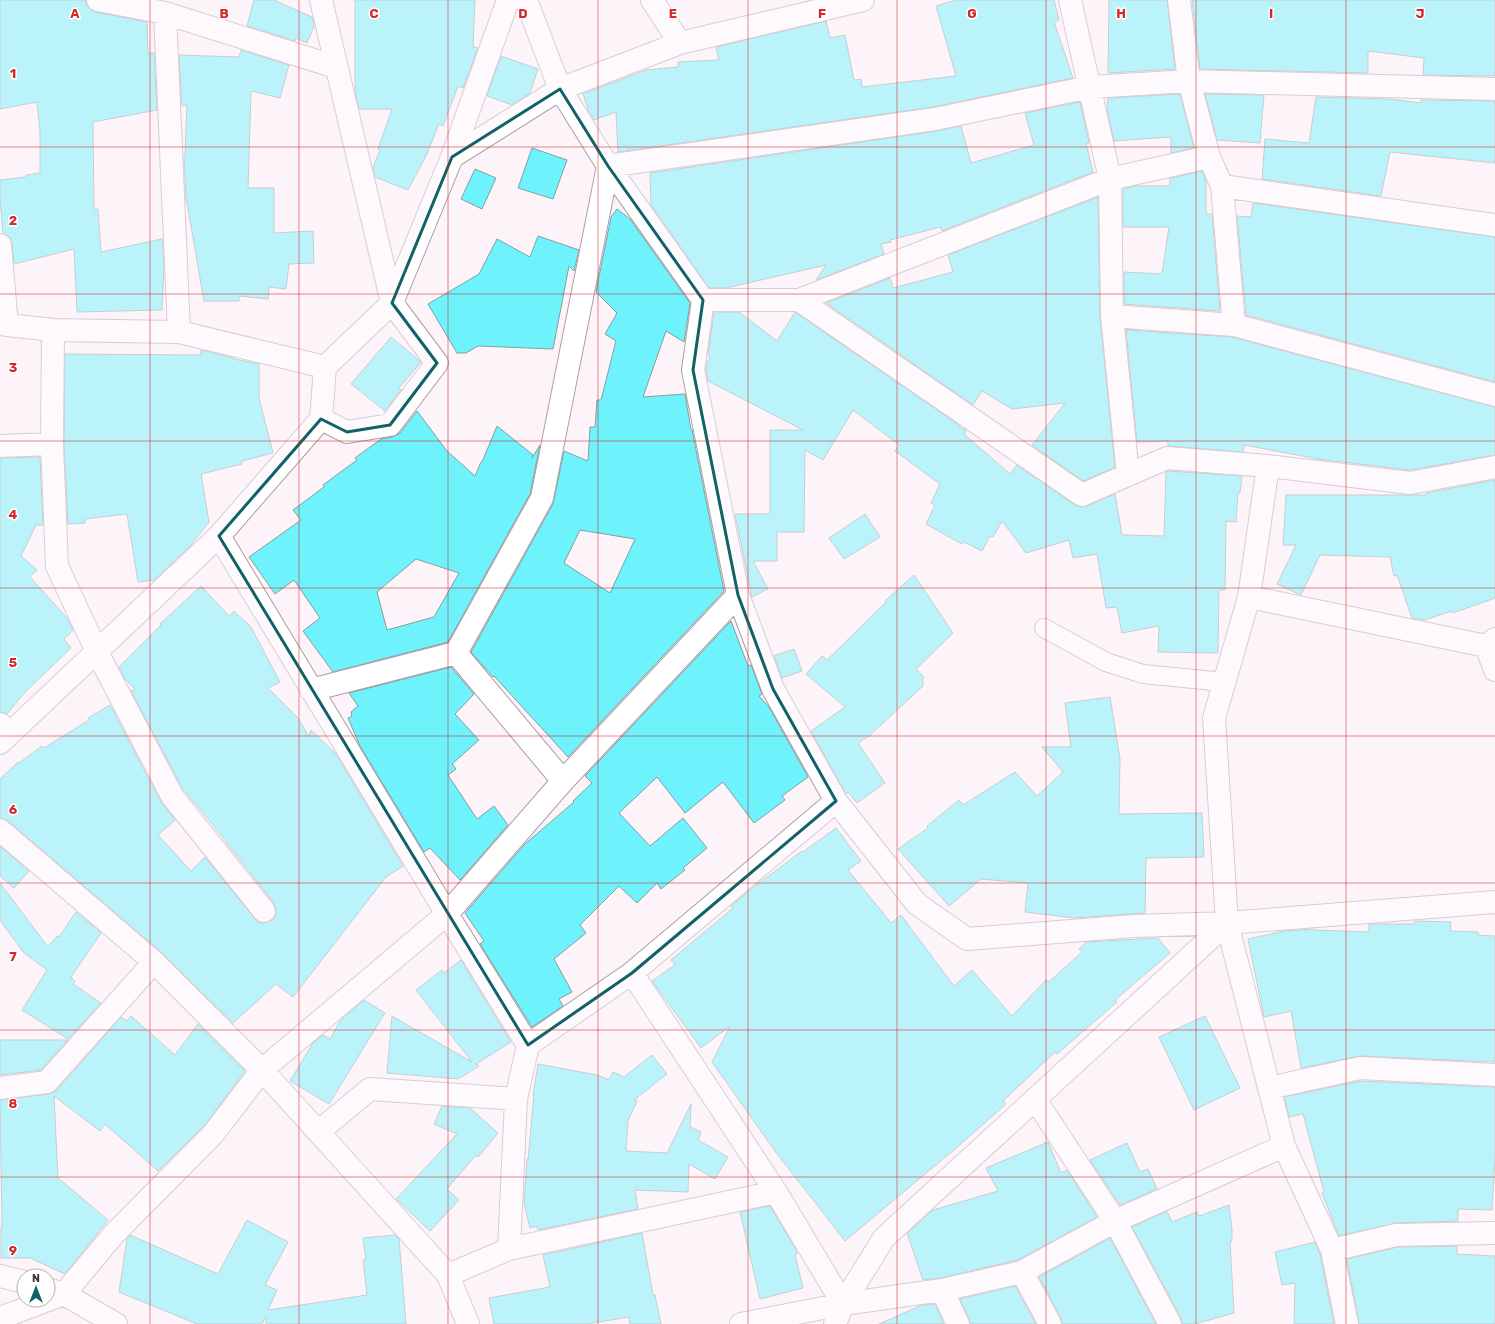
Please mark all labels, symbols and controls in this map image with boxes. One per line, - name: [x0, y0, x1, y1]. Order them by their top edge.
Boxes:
- text: A: [70, 6, 80, 21]
- text: B: [219, 6, 229, 21]
- text: C: [369, 6, 379, 21]
- text: D: [518, 6, 528, 21]
- text: E: [669, 6, 677, 21]
- text: F: [818, 6, 826, 21]
- text: G: [967, 6, 977, 21]
- text: H: [1116, 6, 1126, 21]
- text: I: [1269, 6, 1273, 21]
- text: J: [1416, 6, 1424, 21]
- text: 1: [10, 66, 16, 81]
- text: 2: [9, 213, 17, 228]
- text: 3: [9, 360, 18, 375]
- text: 4: [9, 507, 18, 522]
- text: 5: [9, 655, 17, 670]
- text: 6: [9, 802, 18, 817]
- text: 7: [9, 949, 17, 964]
- text: 8: [9, 1096, 18, 1111]
- text: 9: [9, 1243, 17, 1258]
- north arrow: [16, 1268, 56, 1308]
- text: N: [32, 1272, 40, 1285]

